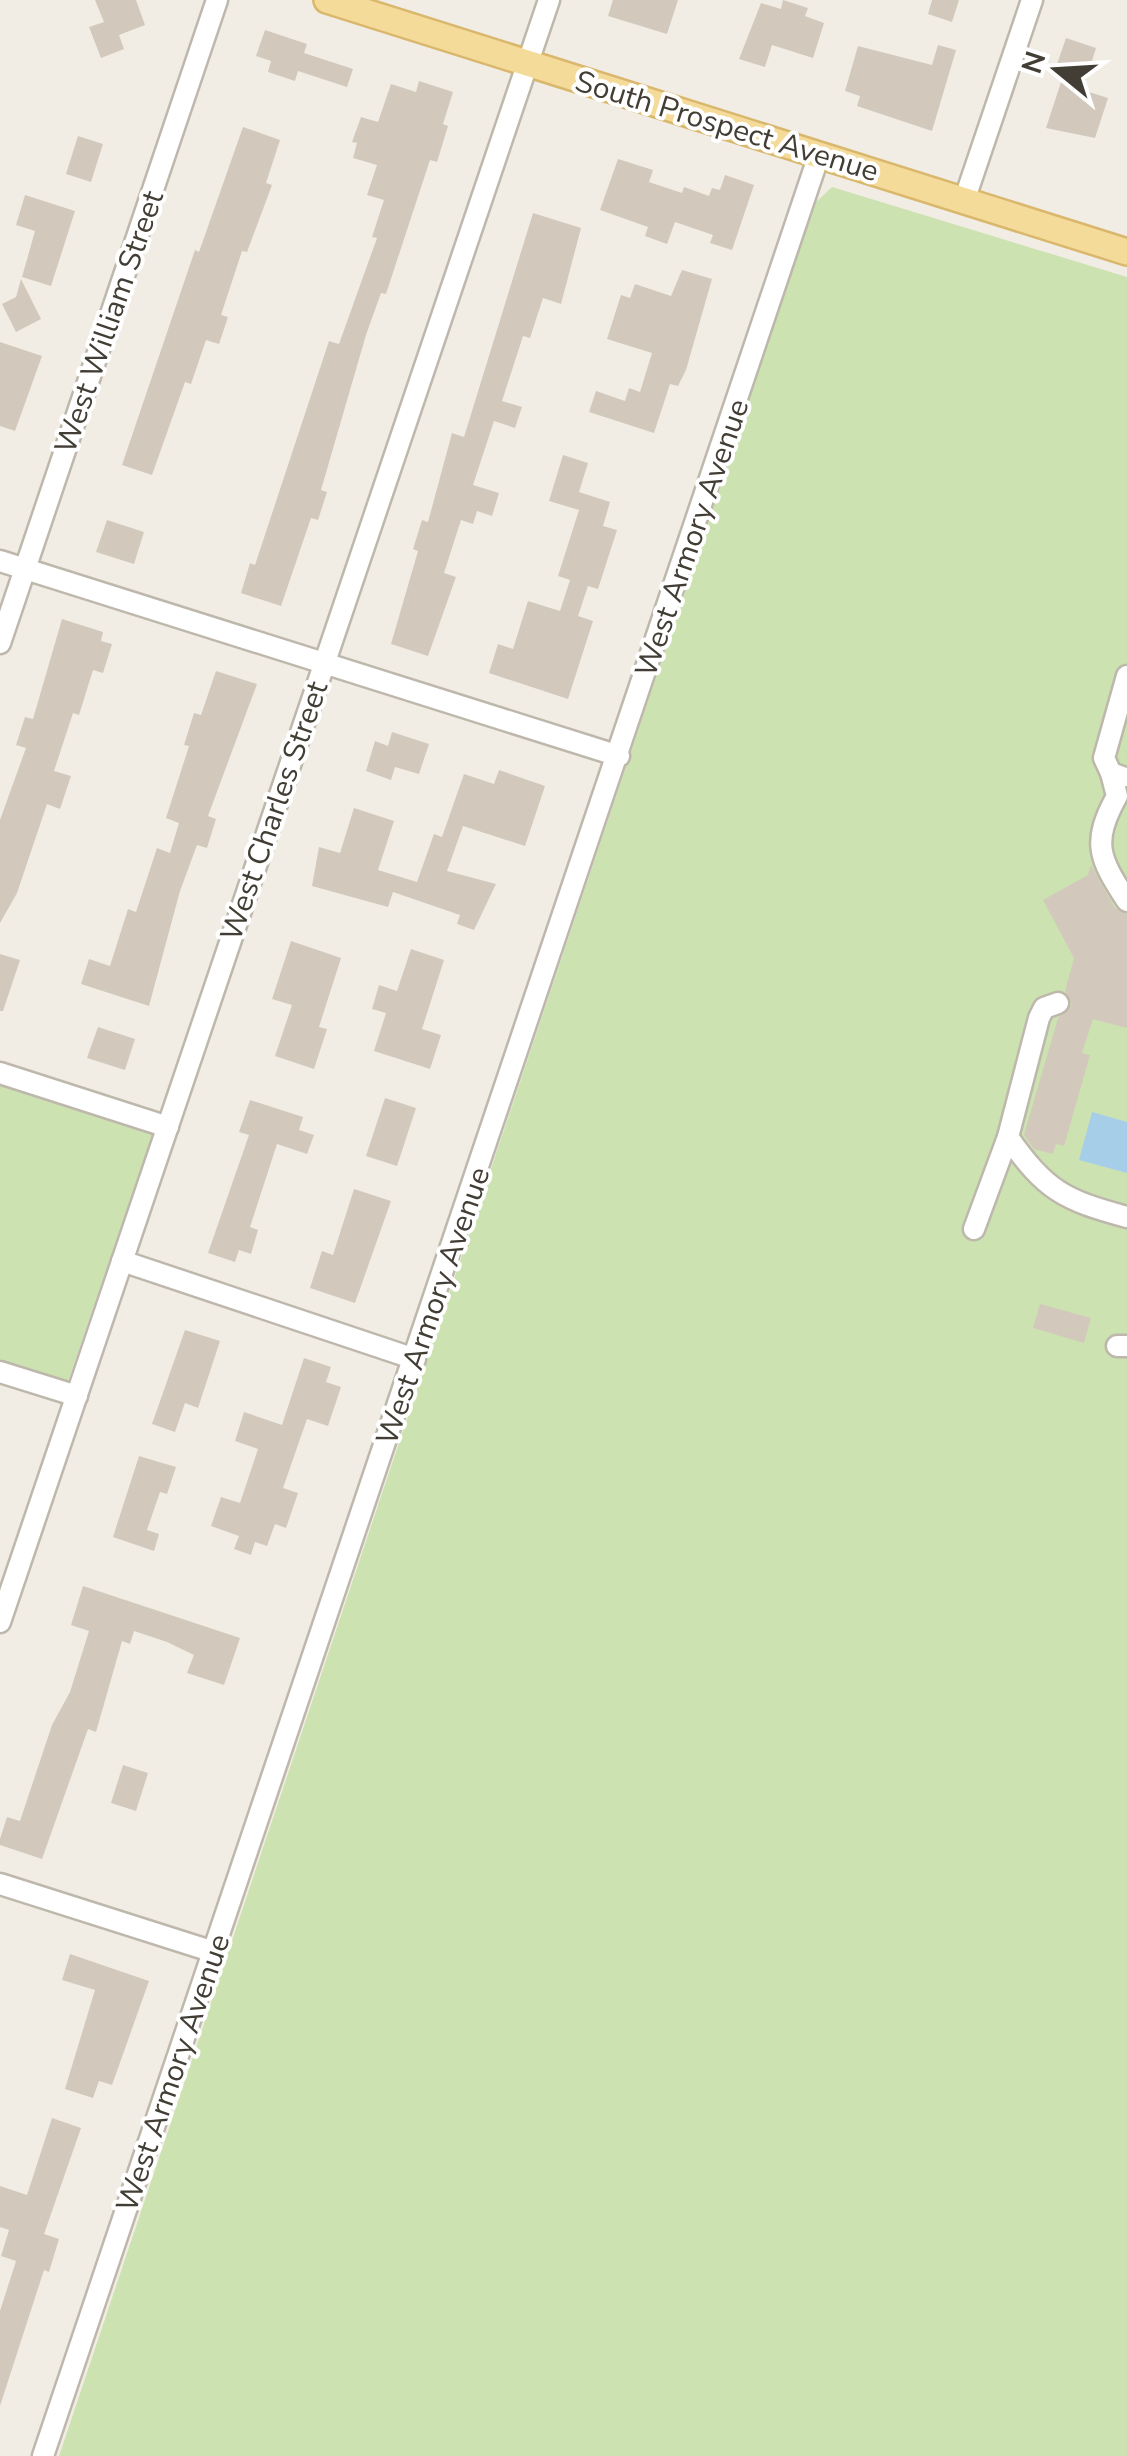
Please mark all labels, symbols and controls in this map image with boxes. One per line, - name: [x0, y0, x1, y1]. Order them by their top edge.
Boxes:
- north arrow: [1007, 20, 1107, 120]
- text: N: [1013, 47, 1055, 78]
- street label: South Prospect Avenue: [570, 61, 884, 192]
- street label: West William Street: [45, 185, 174, 459]
- street label: West Armory Avenue: [626, 394, 759, 683]
- street label: West Charles Street: [211, 675, 338, 947]
- street label: West Armory Avenue: [367, 1162, 500, 1451]
- street label: West Armory Avenue: [107, 1929, 240, 2218]

